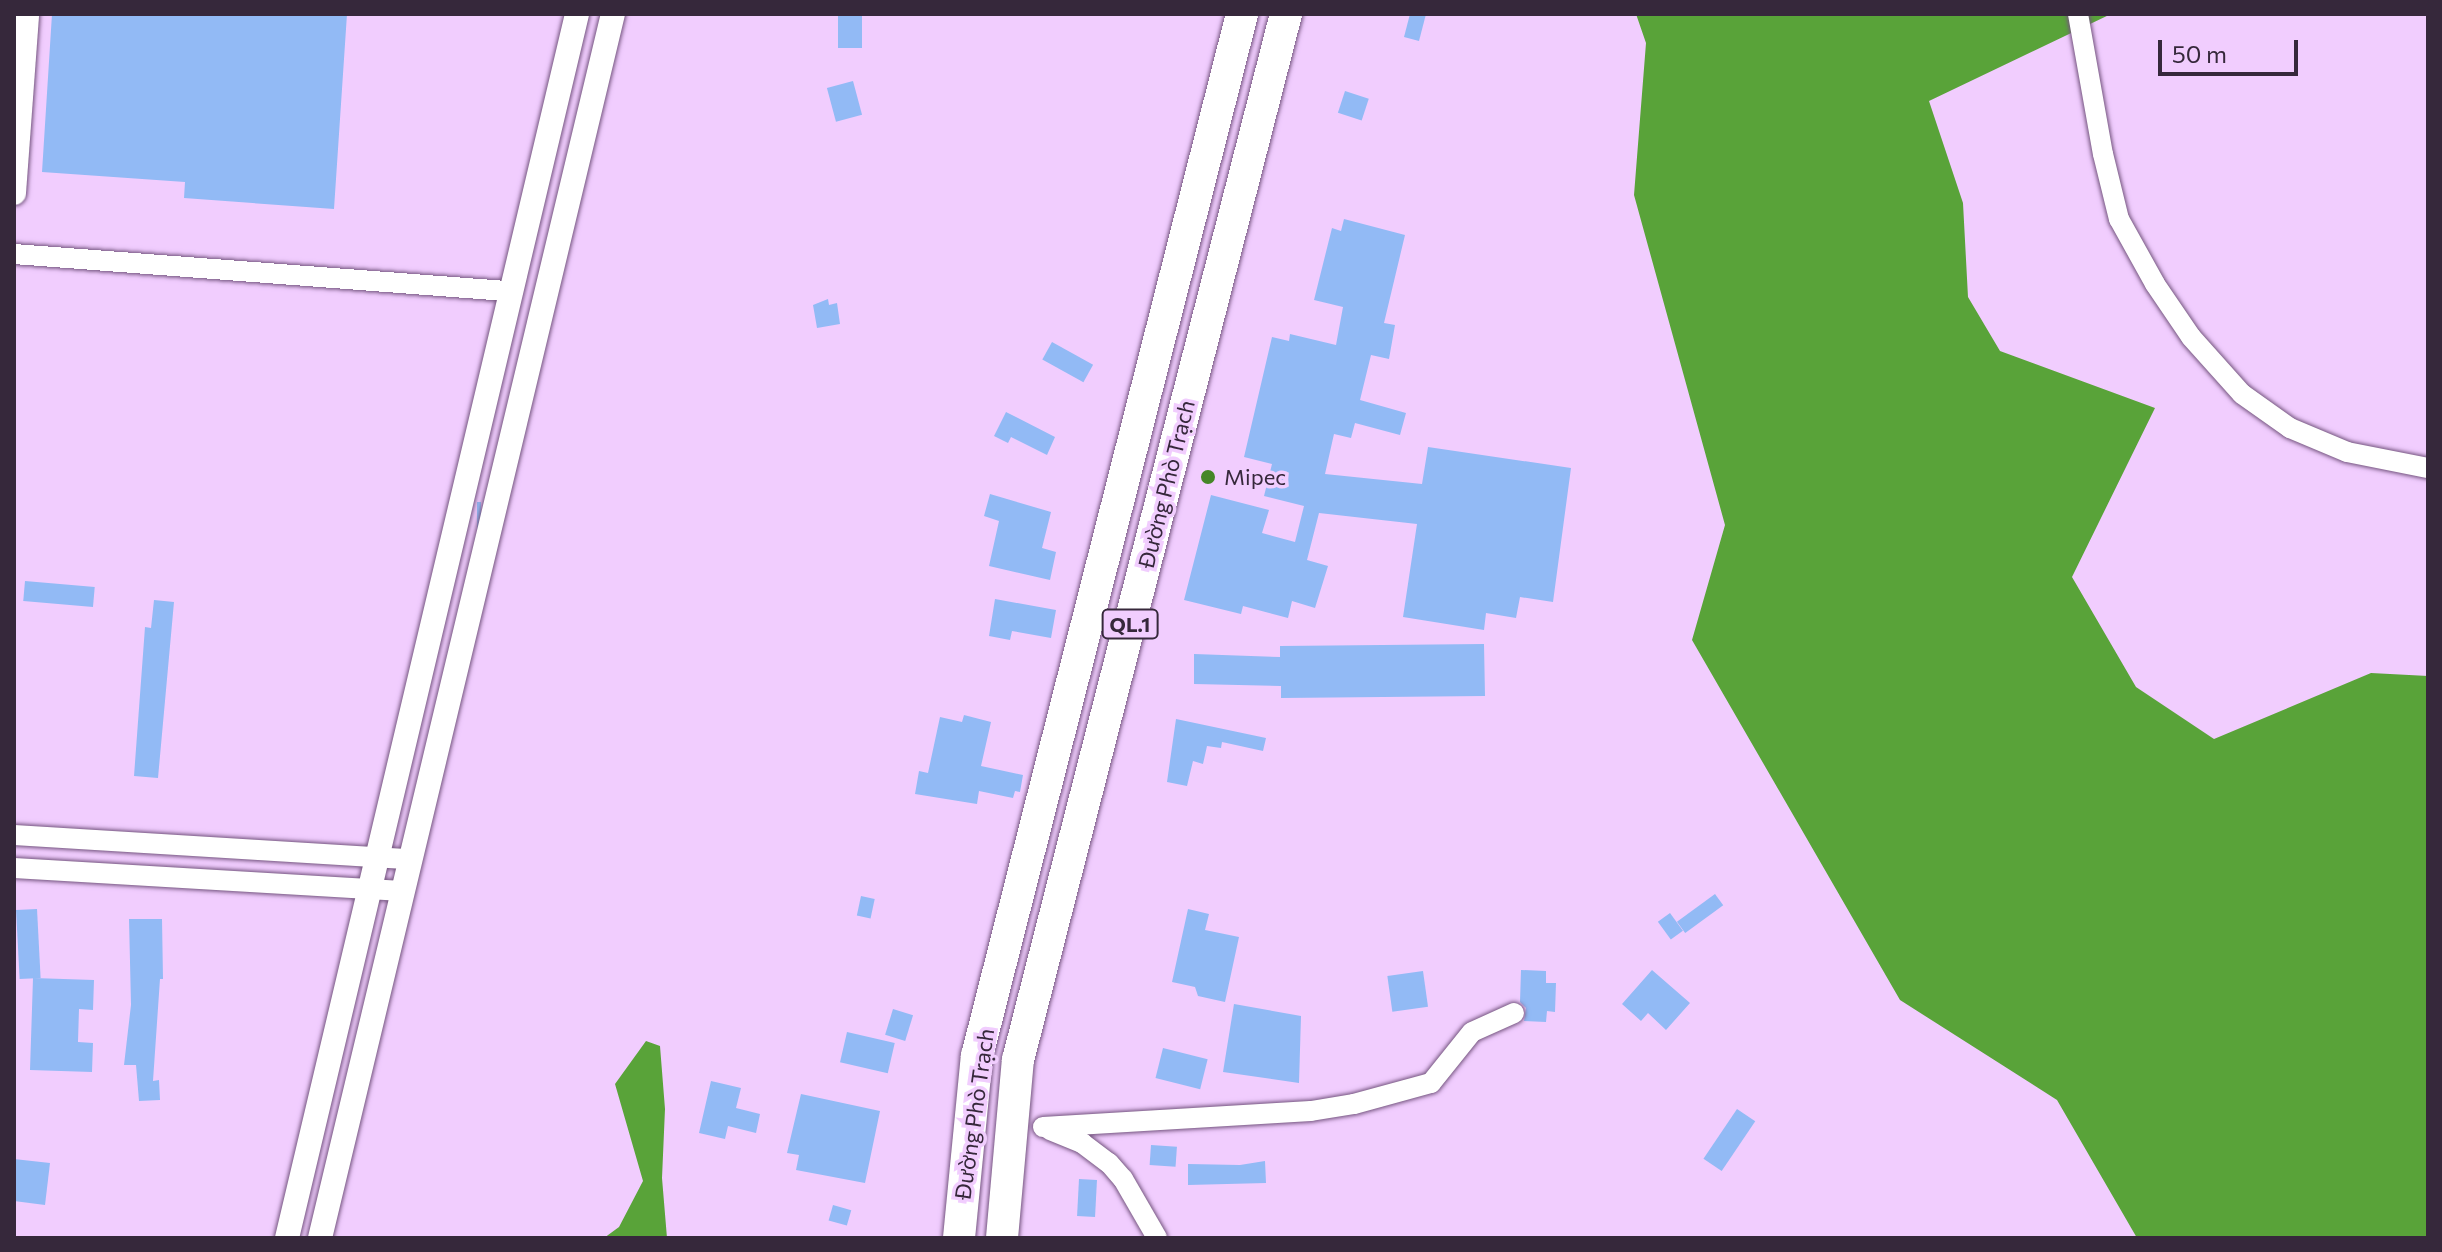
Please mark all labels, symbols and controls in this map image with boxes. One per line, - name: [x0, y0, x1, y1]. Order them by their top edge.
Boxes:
- scale bar: [2162, 24, 2302, 74]
- text: 50 m: [2172, 39, 2227, 68]
- street label: Đường Phò Trạch: [1132, 397, 1200, 571]
- place label: Mipec: [1224, 464, 1286, 490]
- marker: Mipec: [1199, 468, 1217, 486]
- road number: QL.1: [1100, 608, 1160, 640]
- street label: Đường Phò Trạch: [949, 1027, 999, 1201]

